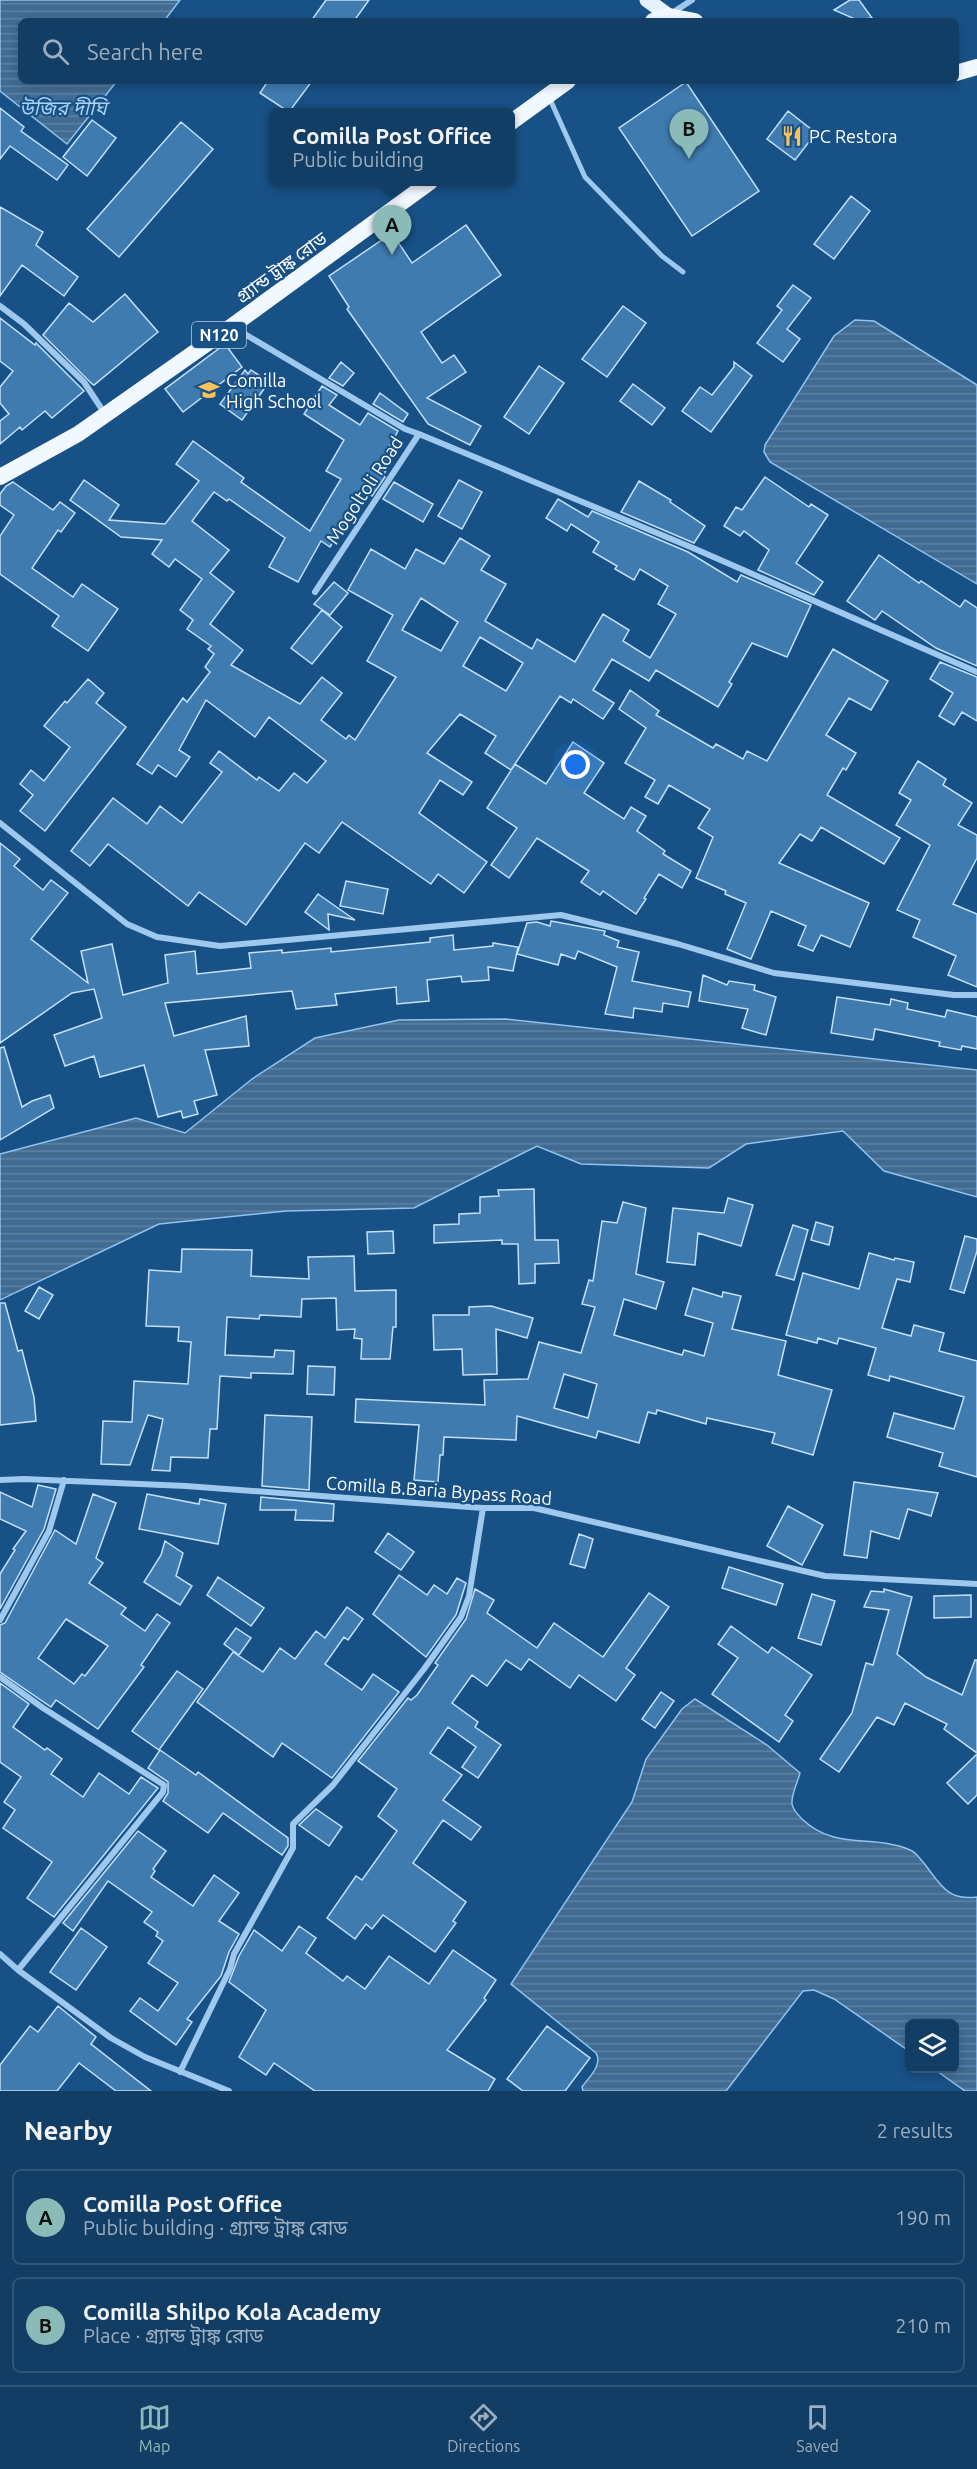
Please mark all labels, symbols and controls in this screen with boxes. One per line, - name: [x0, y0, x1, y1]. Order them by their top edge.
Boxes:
- search box: [18, 18, 959, 84]
- icon: search: [39, 35, 72, 68]
- text: Search here: [87, 39, 203, 64]
- water label: উজির দীঘি: [19, 96, 110, 119]
- popup: [269, 108, 515, 186]
- pin: B: [670, 110, 708, 159]
- text: Comilla Post Office: [292, 123, 492, 148]
- restaurant icon: PC Restora: [780, 124, 804, 148]
- place label: PC Restora: [809, 126, 897, 146]
- text: Public building: [292, 148, 424, 171]
- pin: A: [372, 206, 412, 255]
- street label: গ্র্যান্ড ট্রাঙ্ক রোড: [232, 227, 330, 306]
- road number: N120: [192, 322, 246, 348]
- place label: Comilla High School: [226, 370, 322, 411]
- school or university icon: Comilla High School: [197, 378, 221, 402]
- street label: Mogoltoli Road: [322, 433, 406, 547]
- your location: [561, 750, 590, 779]
- street label: Comilla B.Baria Bypass Road: [325, 1472, 553, 1508]
- map controls: [905, 2019, 959, 2073]
- button: layers: [905, 2019, 959, 2073]
- text: Nearby: [24, 2116, 112, 2145]
- text: 2 results: [877, 2119, 953, 2142]
- text: Comilla Post Office: [83, 2191, 282, 2216]
- text: A: [38, 2206, 53, 2229]
- text: 190 m: [895, 2206, 951, 2229]
- text: Public building · গ্র্যান্ড ট্রাঙ্ক রোড: [83, 2216, 347, 2239]
- text: Comilla Shilpo Kola Academy: [83, 2299, 381, 2324]
- text: B: [39, 2314, 52, 2337]
- text: 210 m: [895, 2314, 951, 2337]
- text: Place · গ্র্যান্ড ট্রাঙ্ক রোড: [83, 2324, 264, 2347]
- tab: Map: [138, 2401, 171, 2455]
- tab: Directions: [447, 2401, 520, 2455]
- tab: Saved: [796, 2401, 839, 2455]

